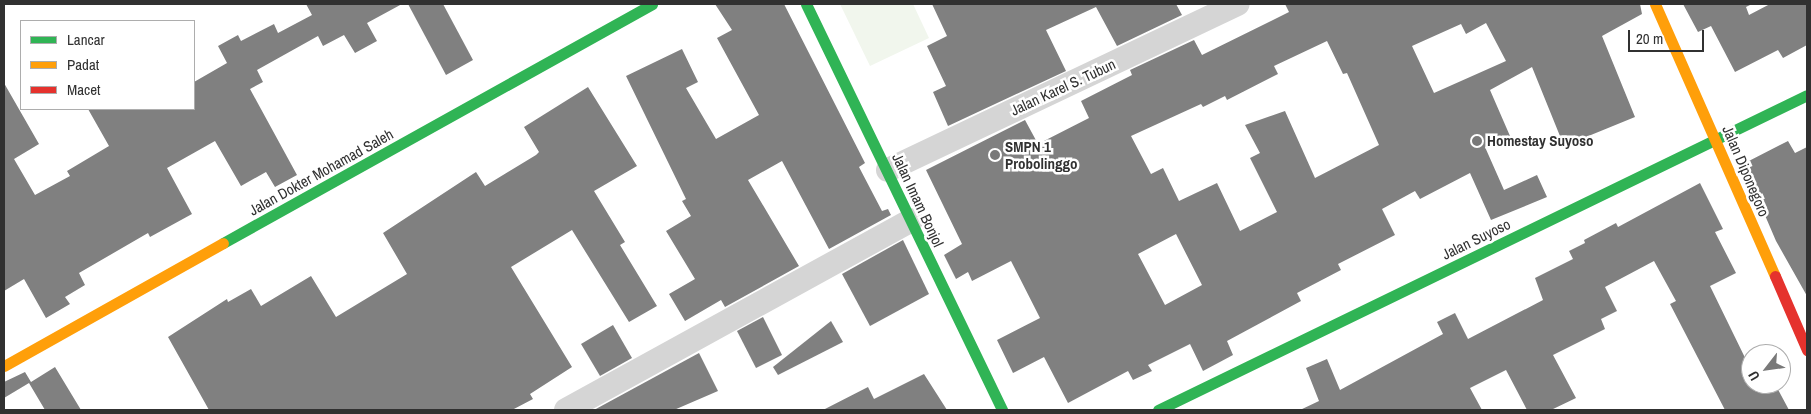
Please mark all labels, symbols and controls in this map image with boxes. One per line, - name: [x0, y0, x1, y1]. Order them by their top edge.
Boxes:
- legend: [20, 20, 195, 110]
- scale bar: [1631, 20, 1707, 52]
- text: 20 m: [1636, 28, 1663, 49]
- text: Lancar: [67, 29, 105, 50]
- text: Padat: [67, 54, 99, 75]
- street label: Jalan Karel S. Tubun: [1008, 55, 1118, 119]
- text: Macet: [67, 79, 101, 100]
- street label: Jalan Diponegoro: [1719, 123, 1773, 219]
- street label: Jalan Dokter Mohamad Saleh: [246, 125, 396, 219]
- place label: Homestay Suyoso: [1487, 132, 1594, 150]
- marker: Homestay Suyoso: [1471, 135, 1483, 147]
- place label: SMPN 1 Probolinggo: [1005, 137, 1077, 172]
- marker: SMPN 1 Probolinggo: [989, 149, 1001, 161]
- street label: Jalan Imam Bonjol: [888, 150, 948, 250]
- street label: Jalan Suyoso: [1439, 215, 1513, 263]
- north arrow: [1741, 344, 1791, 394]
- text: U: [1744, 368, 1764, 384]

